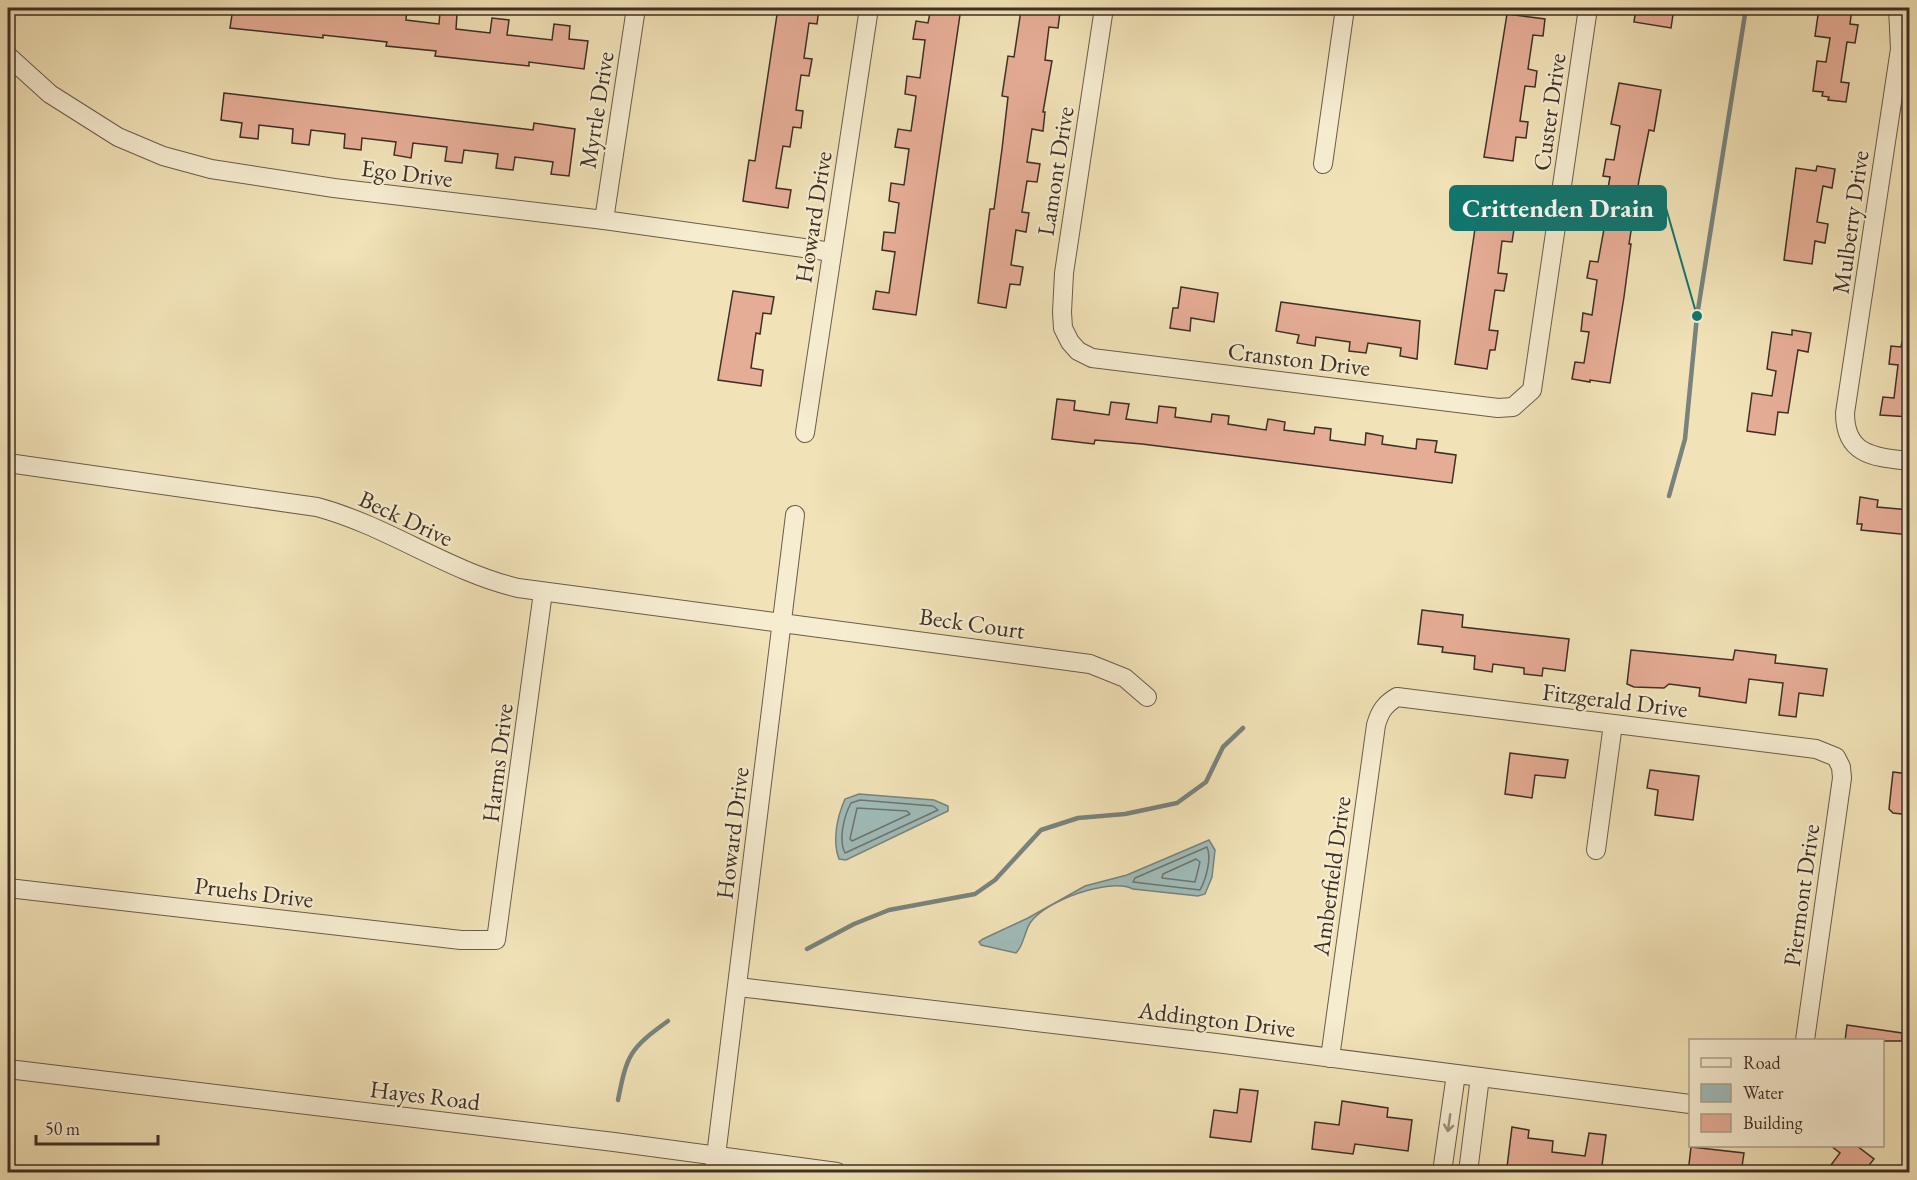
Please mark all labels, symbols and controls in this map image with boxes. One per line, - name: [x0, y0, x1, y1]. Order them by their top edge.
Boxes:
- street label: Myrtle Drive: [571, 49, 621, 171]
- street label: Custer Drive: [1525, 51, 1573, 173]
- street label: Lamont Drive: [1029, 104, 1081, 238]
- street label: Mulberry Drive: [1825, 148, 1875, 296]
- street label: Howard Drive: [787, 149, 839, 285]
- street label: Ego Drive: [359, 152, 455, 194]
- callout: Crittenden Drain: [1450, 186, 1666, 230]
- text: Crittenden Drain: [1462, 191, 1654, 225]
- street label: Cranston Drive: [1226, 335, 1372, 383]
- street label: Beck Drive: [354, 483, 458, 553]
- street label: Beck Court: [917, 600, 1027, 646]
- street label: Fitzgerald Drive: [1541, 676, 1689, 724]
- street label: Harms Drive: [474, 702, 520, 824]
- street label: Howard Drive: [709, 765, 755, 901]
- street label: Amberfield Drive: [1304, 794, 1358, 959]
- street label: Piermont Drive: [1776, 822, 1826, 968]
- street label: Pruehs Drive: [193, 869, 315, 915]
- street label: Addington Drive: [1136, 994, 1297, 1044]
- legend: [1689, 1039, 1884, 1147]
- text: Road: [1743, 1051, 1782, 1074]
- street label: Hayes Road: [368, 1073, 483, 1117]
- text: Water: [1743, 1081, 1784, 1104]
- scale bar: [36, 1108, 158, 1146]
- text: Building: [1743, 1111, 1803, 1134]
- one-way arrow: [1443, 1113, 1454, 1133]
- text: 50 m: [45, 1117, 80, 1140]

